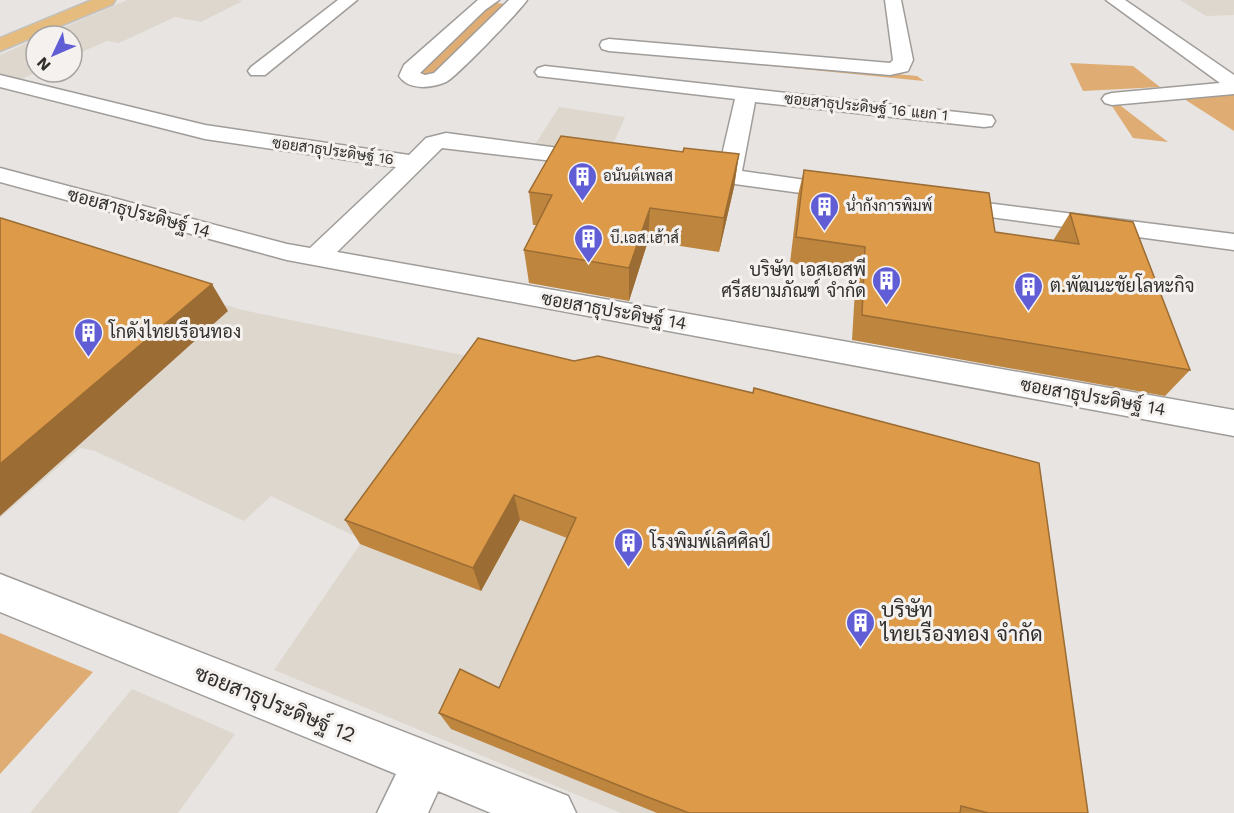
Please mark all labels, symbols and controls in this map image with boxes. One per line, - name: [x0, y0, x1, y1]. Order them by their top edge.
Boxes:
- north arrow: [24, 24, 84, 84]
- text: N: [33, 53, 55, 75]
- street label: ซอยสาธุประดิษฐ์ 16 แยก 1: [783, 88, 949, 127]
- street label: ซอยสาธุประดิษฐ์ 16: [271, 133, 395, 170]
- building icon: อนันต์เพลส: [566, 160, 598, 202]
- place label: อนันต์เพลส: [603, 166, 673, 185]
- street label: ซอยสาธุประดิษฐ์ 14: [65, 181, 214, 244]
- building icon: น่ำกังการพิมพ์: [809, 190, 841, 232]
- place label: น่ำกังการพิมพ์: [846, 194, 932, 215]
- building icon: บี.เอส.เฮ้าส์: [573, 222, 605, 264]
- place label: บี.เอส.เฮ้าส์: [610, 228, 679, 247]
- place label: บริษัท เอสเอสพี ศรีสยามภัณฑ์ จำกัด: [721, 257, 866, 301]
- building icon: บริษัท เอสเอสพี ศรีสยามภัณฑ์ จำกัด: [871, 264, 903, 306]
- building icon: ต.พัฒนะชัยโลหะกิจ: [1013, 270, 1045, 312]
- place label: ต.พัฒนะชัยโลหะกิจ: [1050, 273, 1195, 296]
- street label: ซอยสาธุประดิษฐ์ 14: [539, 285, 689, 336]
- building icon: โกดังไทยเรือนทอง: [72, 316, 104, 358]
- place label: โกดังไทยเรือนทอง: [108, 319, 241, 342]
- street label: ซอยสาธุประดิษฐ์ 14: [1018, 371, 1168, 422]
- building icon: โรงพิมพ์เลิศศิลป์: [613, 526, 645, 568]
- place label: โรงพิมพ์เลิศศิลป์: [649, 529, 771, 552]
- place label: บริษัท ไทยเรืองทอง จำกัด: [879, 597, 1043, 646]
- building icon: บริษัท ไทยเรืองทอง จำกัด: [844, 606, 876, 648]
- street label: ซอยสาธุประดิษฐ์ 12: [190, 659, 360, 749]

